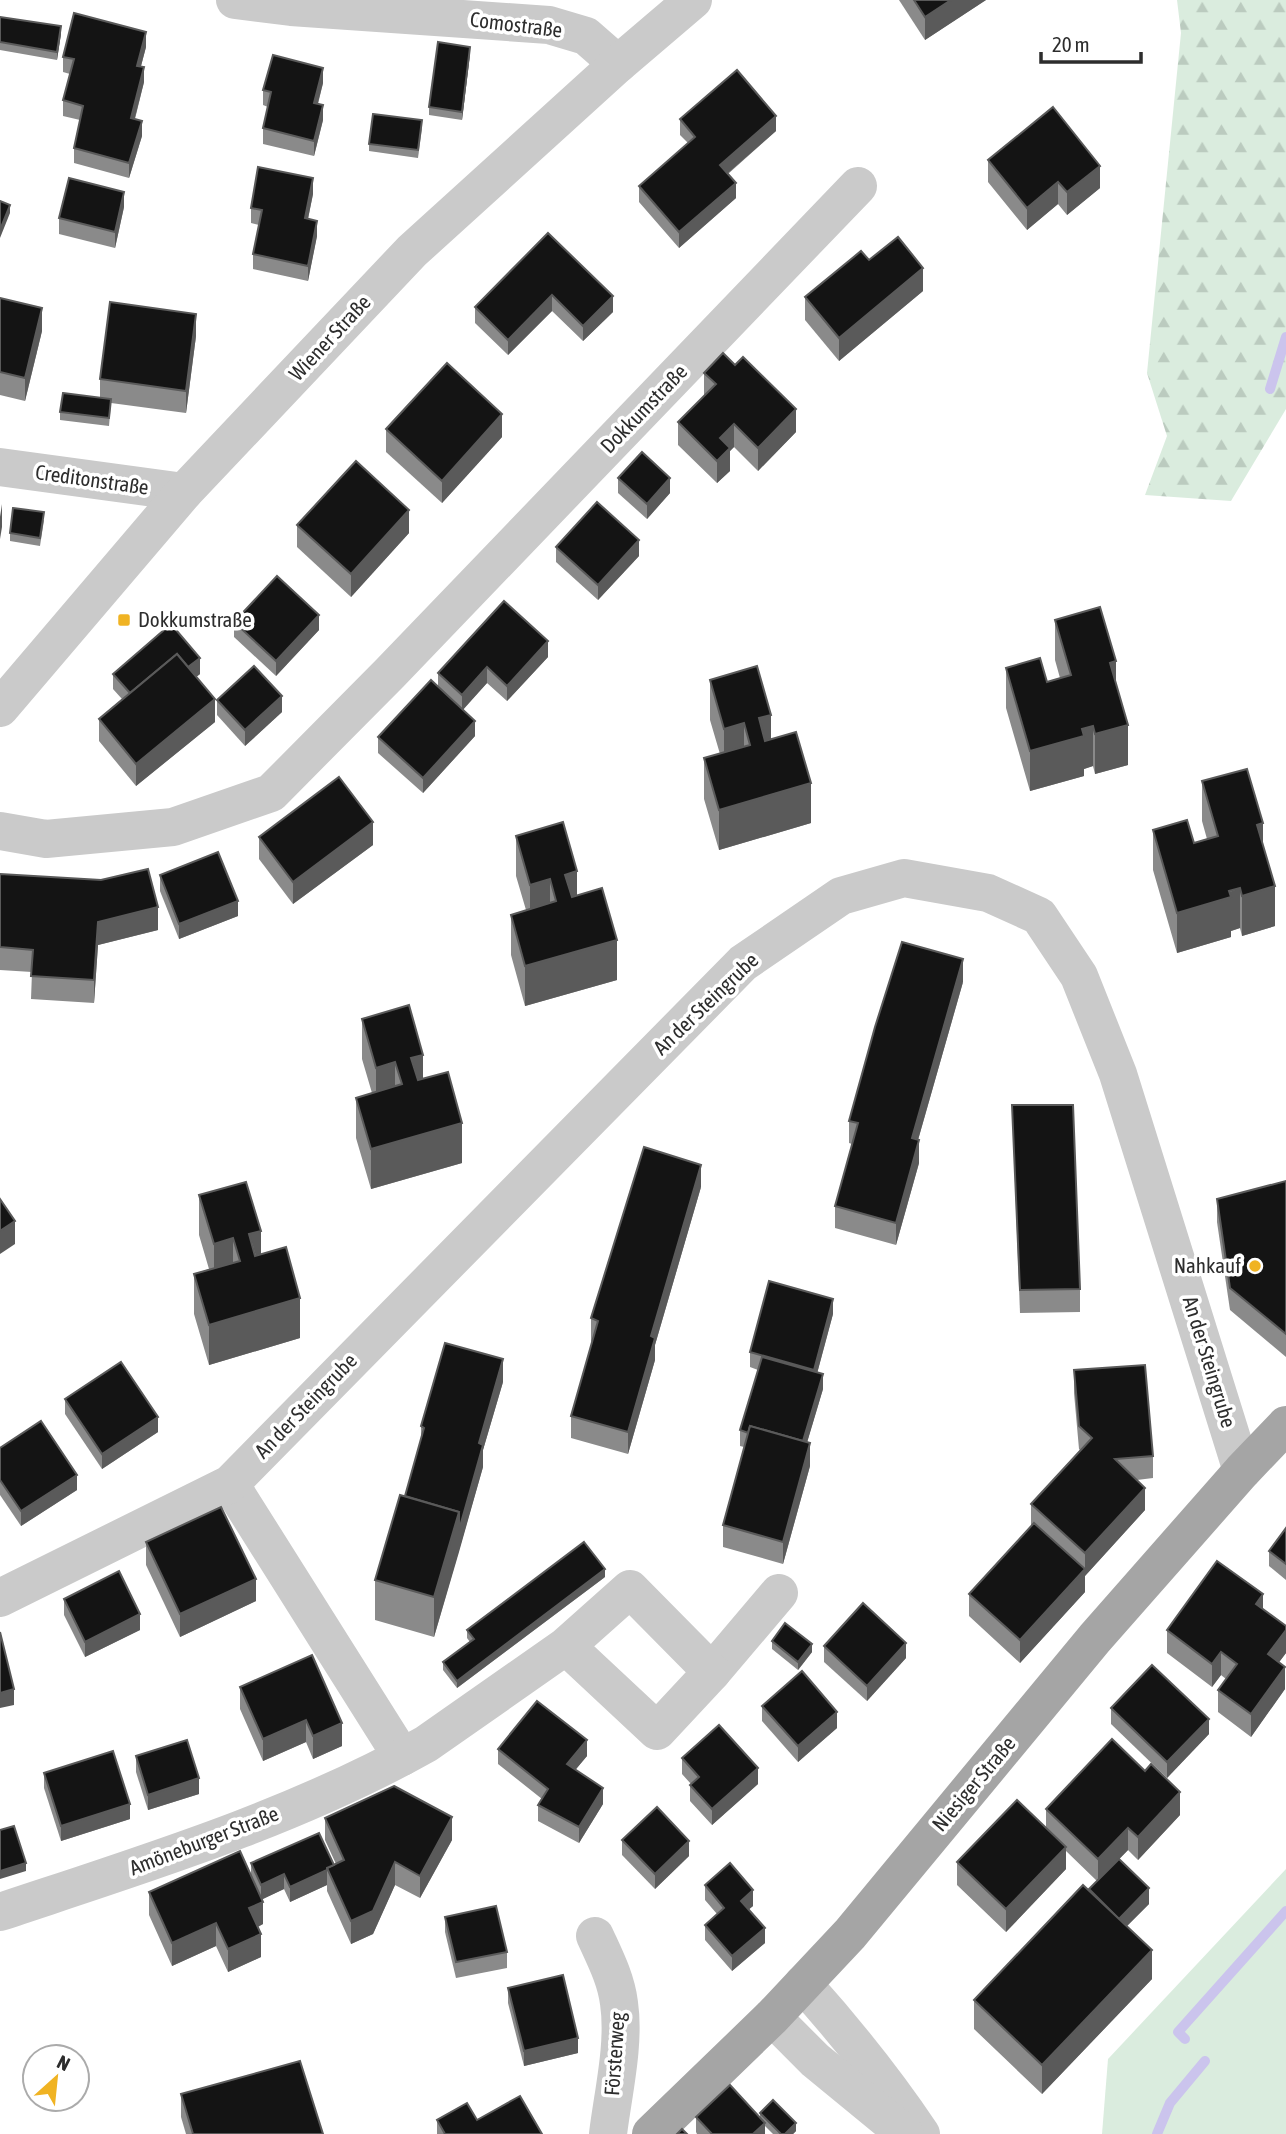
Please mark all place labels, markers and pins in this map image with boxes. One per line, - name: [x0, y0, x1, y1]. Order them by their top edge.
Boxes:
- place label: Dokkumstraße: [138, 607, 252, 631]
- marker: Dokkumstraße: [116, 612, 132, 628]
- place label: Nahkauf: [1174, 1253, 1241, 1277]
- marker: Nahkauf: [1247, 1258, 1263, 1274]

